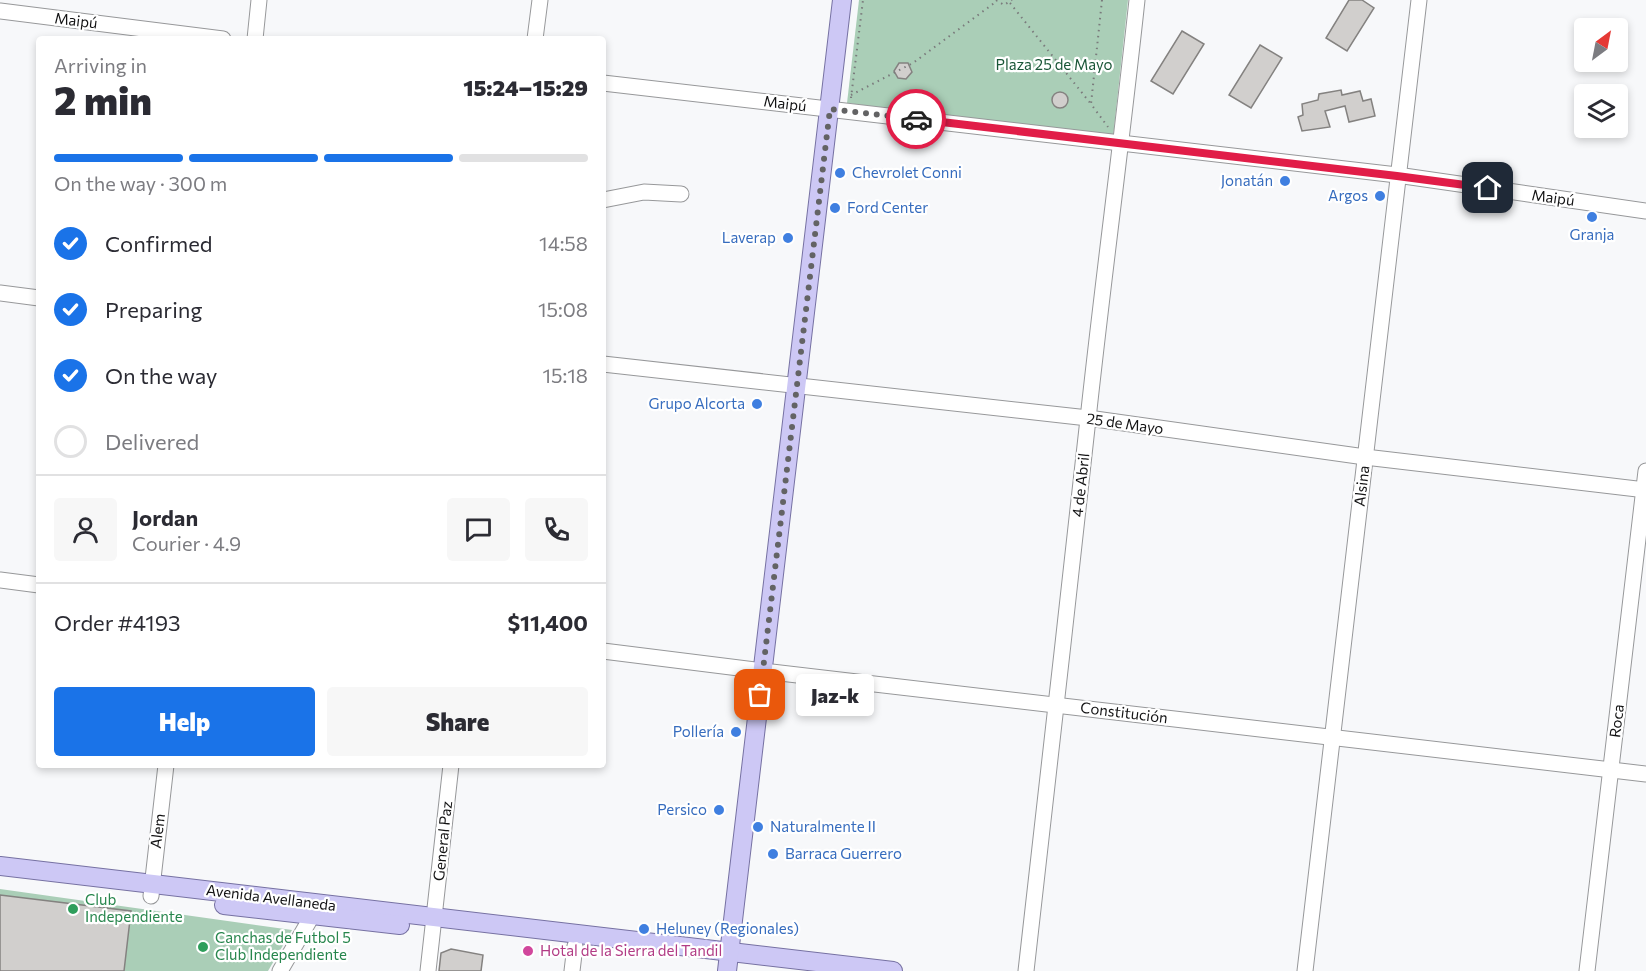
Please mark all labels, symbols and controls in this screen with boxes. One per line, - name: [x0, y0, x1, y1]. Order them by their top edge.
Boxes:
- street label: Maipú: [54, 8, 99, 32]
- north arrow: [1574, 18, 1628, 72]
- map controls: [1574, 18, 1628, 138]
- text: Arriving in: [54, 53, 147, 77]
- park label: Plaza 25 de Mayo: [996, 55, 1112, 73]
- text: 15:24–15:29: [463, 74, 588, 101]
- text: 2 min: [54, 75, 152, 123]
- button: layers: [1574, 84, 1628, 138]
- courier: [886, 89, 946, 149]
- street label: Maipú: [763, 91, 808, 115]
- icon: car: [900, 103, 933, 136]
- pin: [1462, 162, 1513, 213]
- place label: Chevrolet Conni: [852, 163, 962, 181]
- marker: Chevrolet Conni: [833, 166, 847, 180]
- text: On the way · 300 m: [54, 171, 227, 195]
- place label: Jonatán: [1221, 171, 1273, 189]
- icon: home: [1471, 171, 1504, 204]
- marker: Jonatán: [1278, 174, 1292, 188]
- street label: Maipú: [1531, 185, 1576, 209]
- place label: Argos: [1328, 186, 1368, 204]
- marker: Argos: [1373, 189, 1387, 203]
- place label: Ford Center: [847, 198, 928, 216]
- marker: Ford Center: [828, 201, 842, 215]
- marker: Granja: [1585, 210, 1599, 224]
- place label: Granja: [1570, 225, 1614, 243]
- icon: check: [54, 227, 87, 260]
- place label: Laverap: [722, 228, 776, 246]
- text: Confirmed: [105, 230, 212, 257]
- text: 14:58: [539, 231, 588, 255]
- marker: Laverap: [781, 231, 795, 245]
- icon: check: [54, 293, 87, 326]
- text: Preparing: [105, 296, 202, 323]
- text: 15:08: [538, 297, 588, 321]
- icon: check: [54, 359, 87, 392]
- text: On the way: [105, 362, 217, 389]
- text: 15:18: [543, 363, 588, 387]
- place label: Grupo Alcorta: [648, 394, 745, 412]
- marker: Grupo Alcorta: [750, 397, 764, 411]
- street label: 25 de Mayo: [1085, 409, 1165, 437]
- text: Delivered: [105, 428, 199, 455]
- street label: 4 de Abril: [1068, 452, 1092, 518]
- street label: Alsina: [1350, 464, 1372, 507]
- button: person: [54, 498, 117, 561]
- button: chat: [447, 498, 510, 561]
- button: phone: [525, 498, 588, 561]
- text: Jordan: [132, 504, 198, 531]
- text: Courier · 4.9: [132, 531, 241, 555]
- text: Order #4193: [54, 609, 181, 636]
- text: $11,400: [507, 609, 588, 636]
- pin: [734, 669, 785, 720]
- callout: Jaz-k: [796, 674, 874, 716]
- icon: bag: [743, 678, 776, 711]
- text: Jaz-k: [811, 683, 859, 707]
- button: Help: [54, 687, 315, 756]
- button: Share: [327, 687, 588, 756]
- street label: Constitución: [1079, 698, 1169, 726]
- street label: Roca: [1605, 703, 1627, 739]
- place label: Pollería: [673, 722, 724, 740]
- marker: Pollería: [729, 725, 743, 739]
- street label: General Paz: [429, 800, 455, 882]
- place label: Persico: [657, 800, 707, 818]
- marker: Persico: [712, 803, 726, 817]
- street label: Alem: [146, 812, 168, 849]
- place label: Naturalmente II: [770, 817, 876, 835]
- marker: Naturalmente II: [751, 820, 765, 834]
- place label: Barraca Guerrero: [785, 844, 902, 862]
- marker: Barraca Guerrero: [766, 847, 780, 861]
- street label: Avenida Avellaneda: [205, 880, 337, 914]
- place label: Club Independiente: [85, 890, 183, 925]
- marker: Club Independiente: [66, 902, 80, 916]
- place label: Heluney (Regionales): [656, 919, 799, 937]
- marker: Heluney (Regionales): [637, 922, 651, 936]
- place label: Canchas de Futbol 5 Club Independiente: [215, 928, 351, 963]
- marker: Canchas de Futbol 5 Club Independiente: [196, 940, 210, 954]
- place label: Hotal de la Sierra del Tandil: [540, 941, 722, 959]
- marker: Hotal de la Sierra del Tandil: [521, 944, 535, 958]

